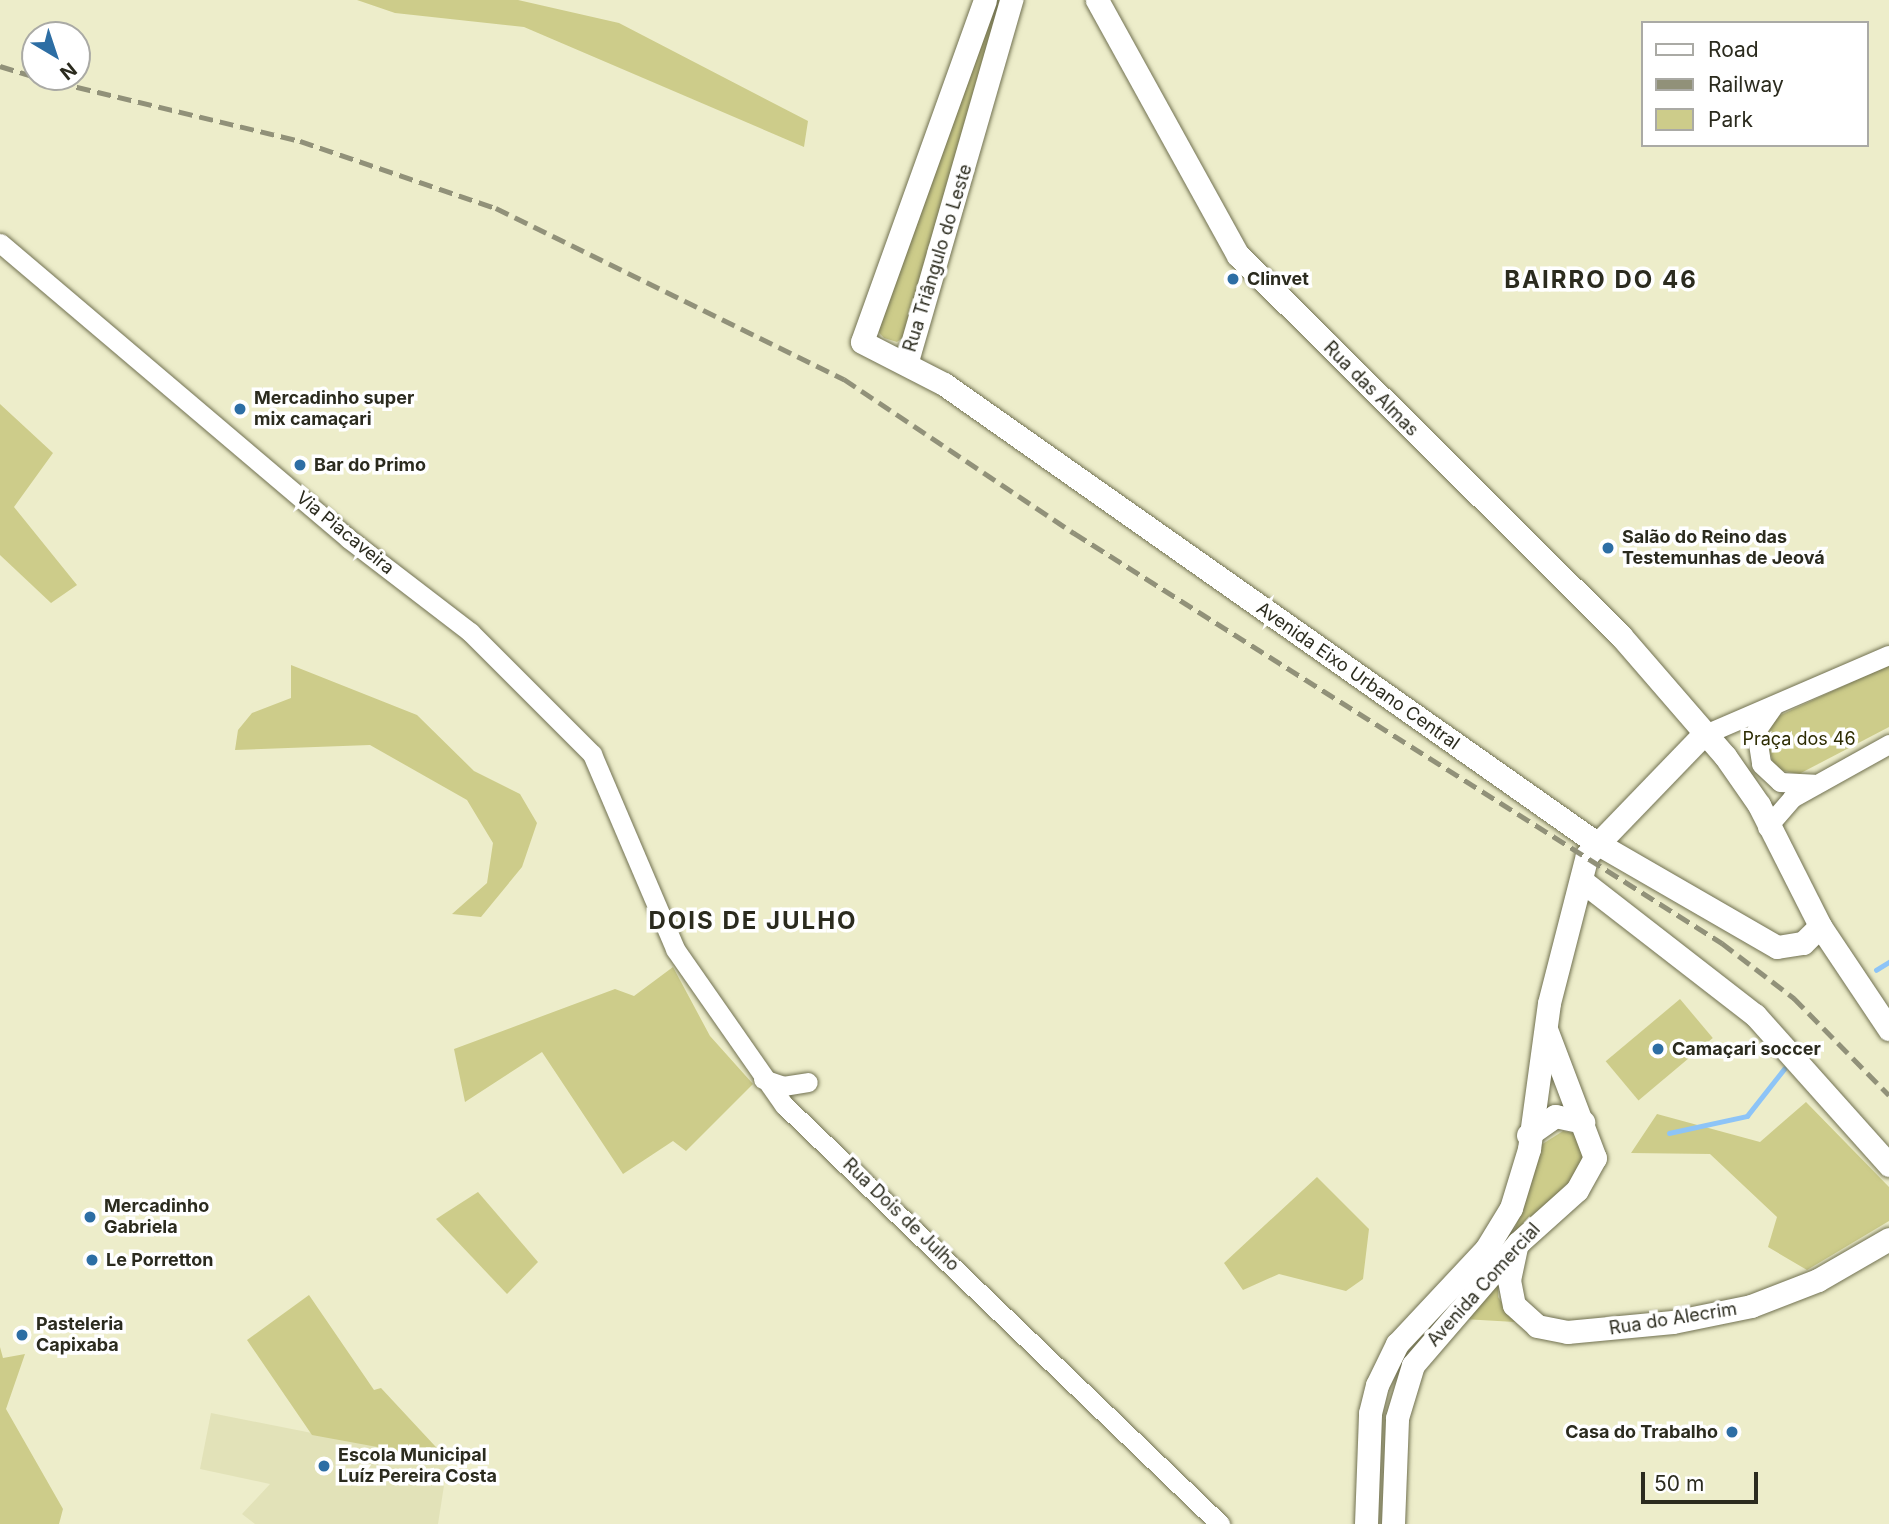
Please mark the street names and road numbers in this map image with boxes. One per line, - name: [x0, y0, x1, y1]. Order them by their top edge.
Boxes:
- street label: Rua Triângulo do Leste: [899, 161, 977, 355]
- street label: Rua das Almas: [1319, 337, 1423, 441]
- street label: Via Piacaveira: [292, 487, 398, 579]
- street label: Avenida Eixo Urbano Central: [1252, 598, 1464, 754]
- street label: Rua Dois de Julho: [838, 1154, 964, 1276]
- street label: Avenida Comercial: [1423, 1219, 1545, 1351]
- street label: Rua do Alecrim: [1608, 1298, 1738, 1340]

